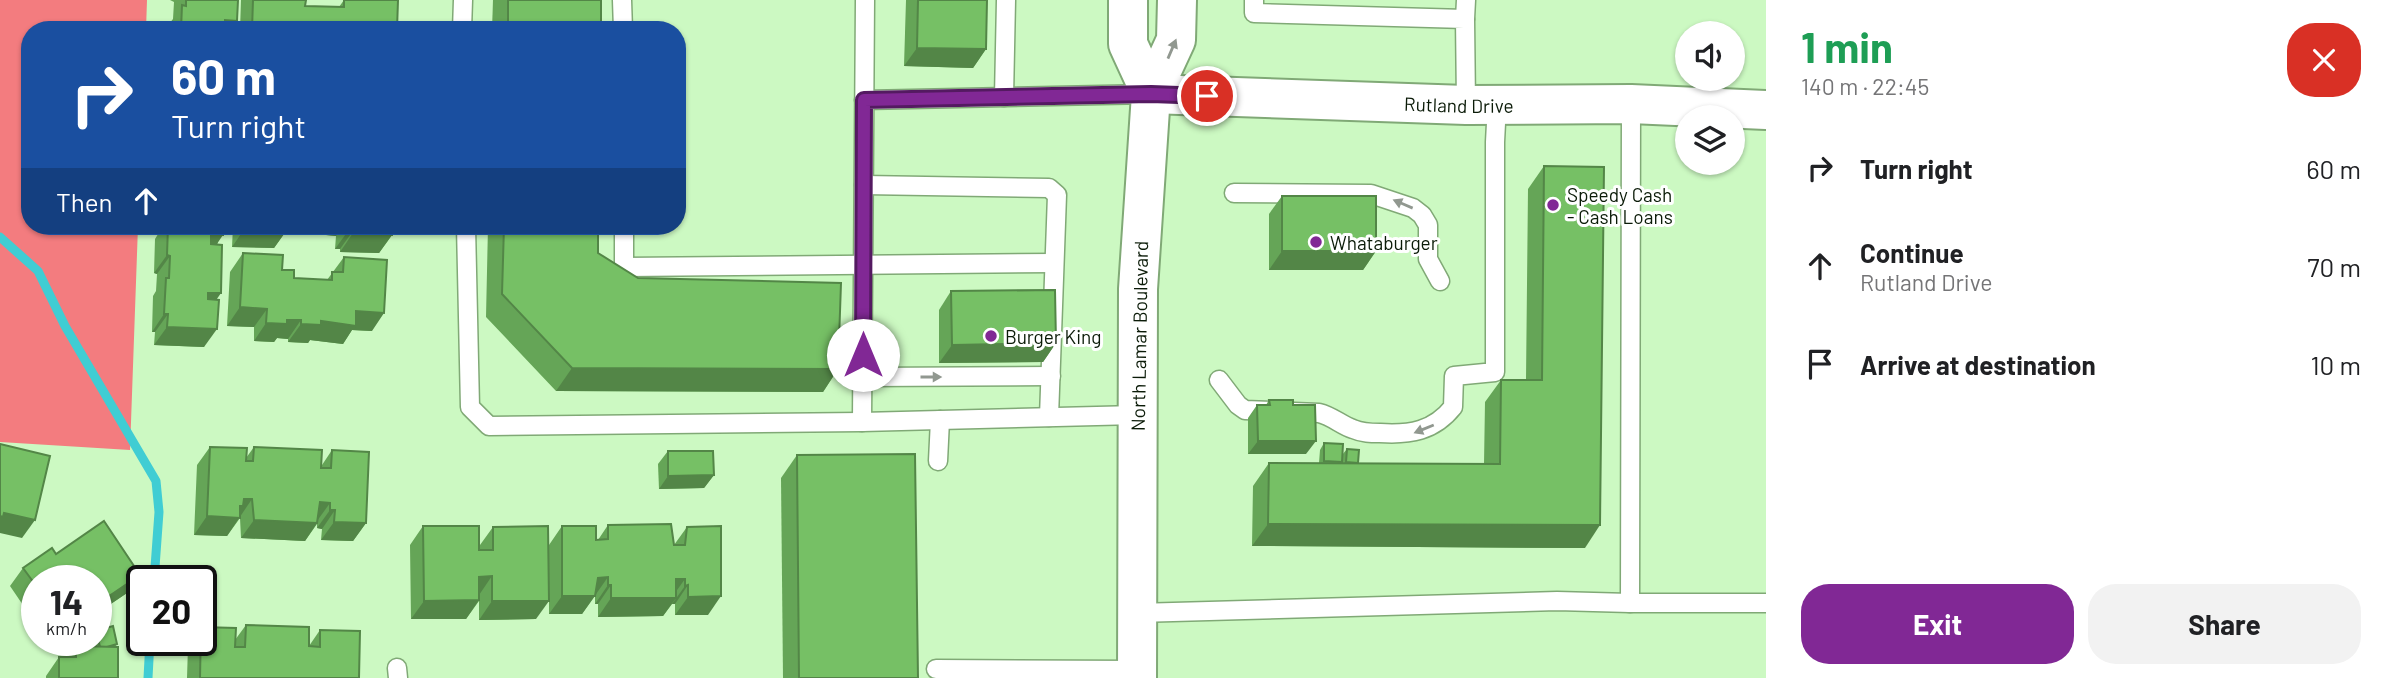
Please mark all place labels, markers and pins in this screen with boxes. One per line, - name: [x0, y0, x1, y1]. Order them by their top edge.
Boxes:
- pin: [1177, 66, 1237, 126]
- place label: Speedy Cash - Cash Loans: [1567, 183, 1673, 228]
- marker: Speedy Cash - Cash Loans: [1545, 197, 1561, 213]
- place label: Whataburger: [1330, 231, 1438, 254]
- marker: Whataburger: [1308, 234, 1324, 250]
- place label: Burger King: [1005, 325, 1101, 348]
- marker: Burger King: [983, 328, 999, 344]

